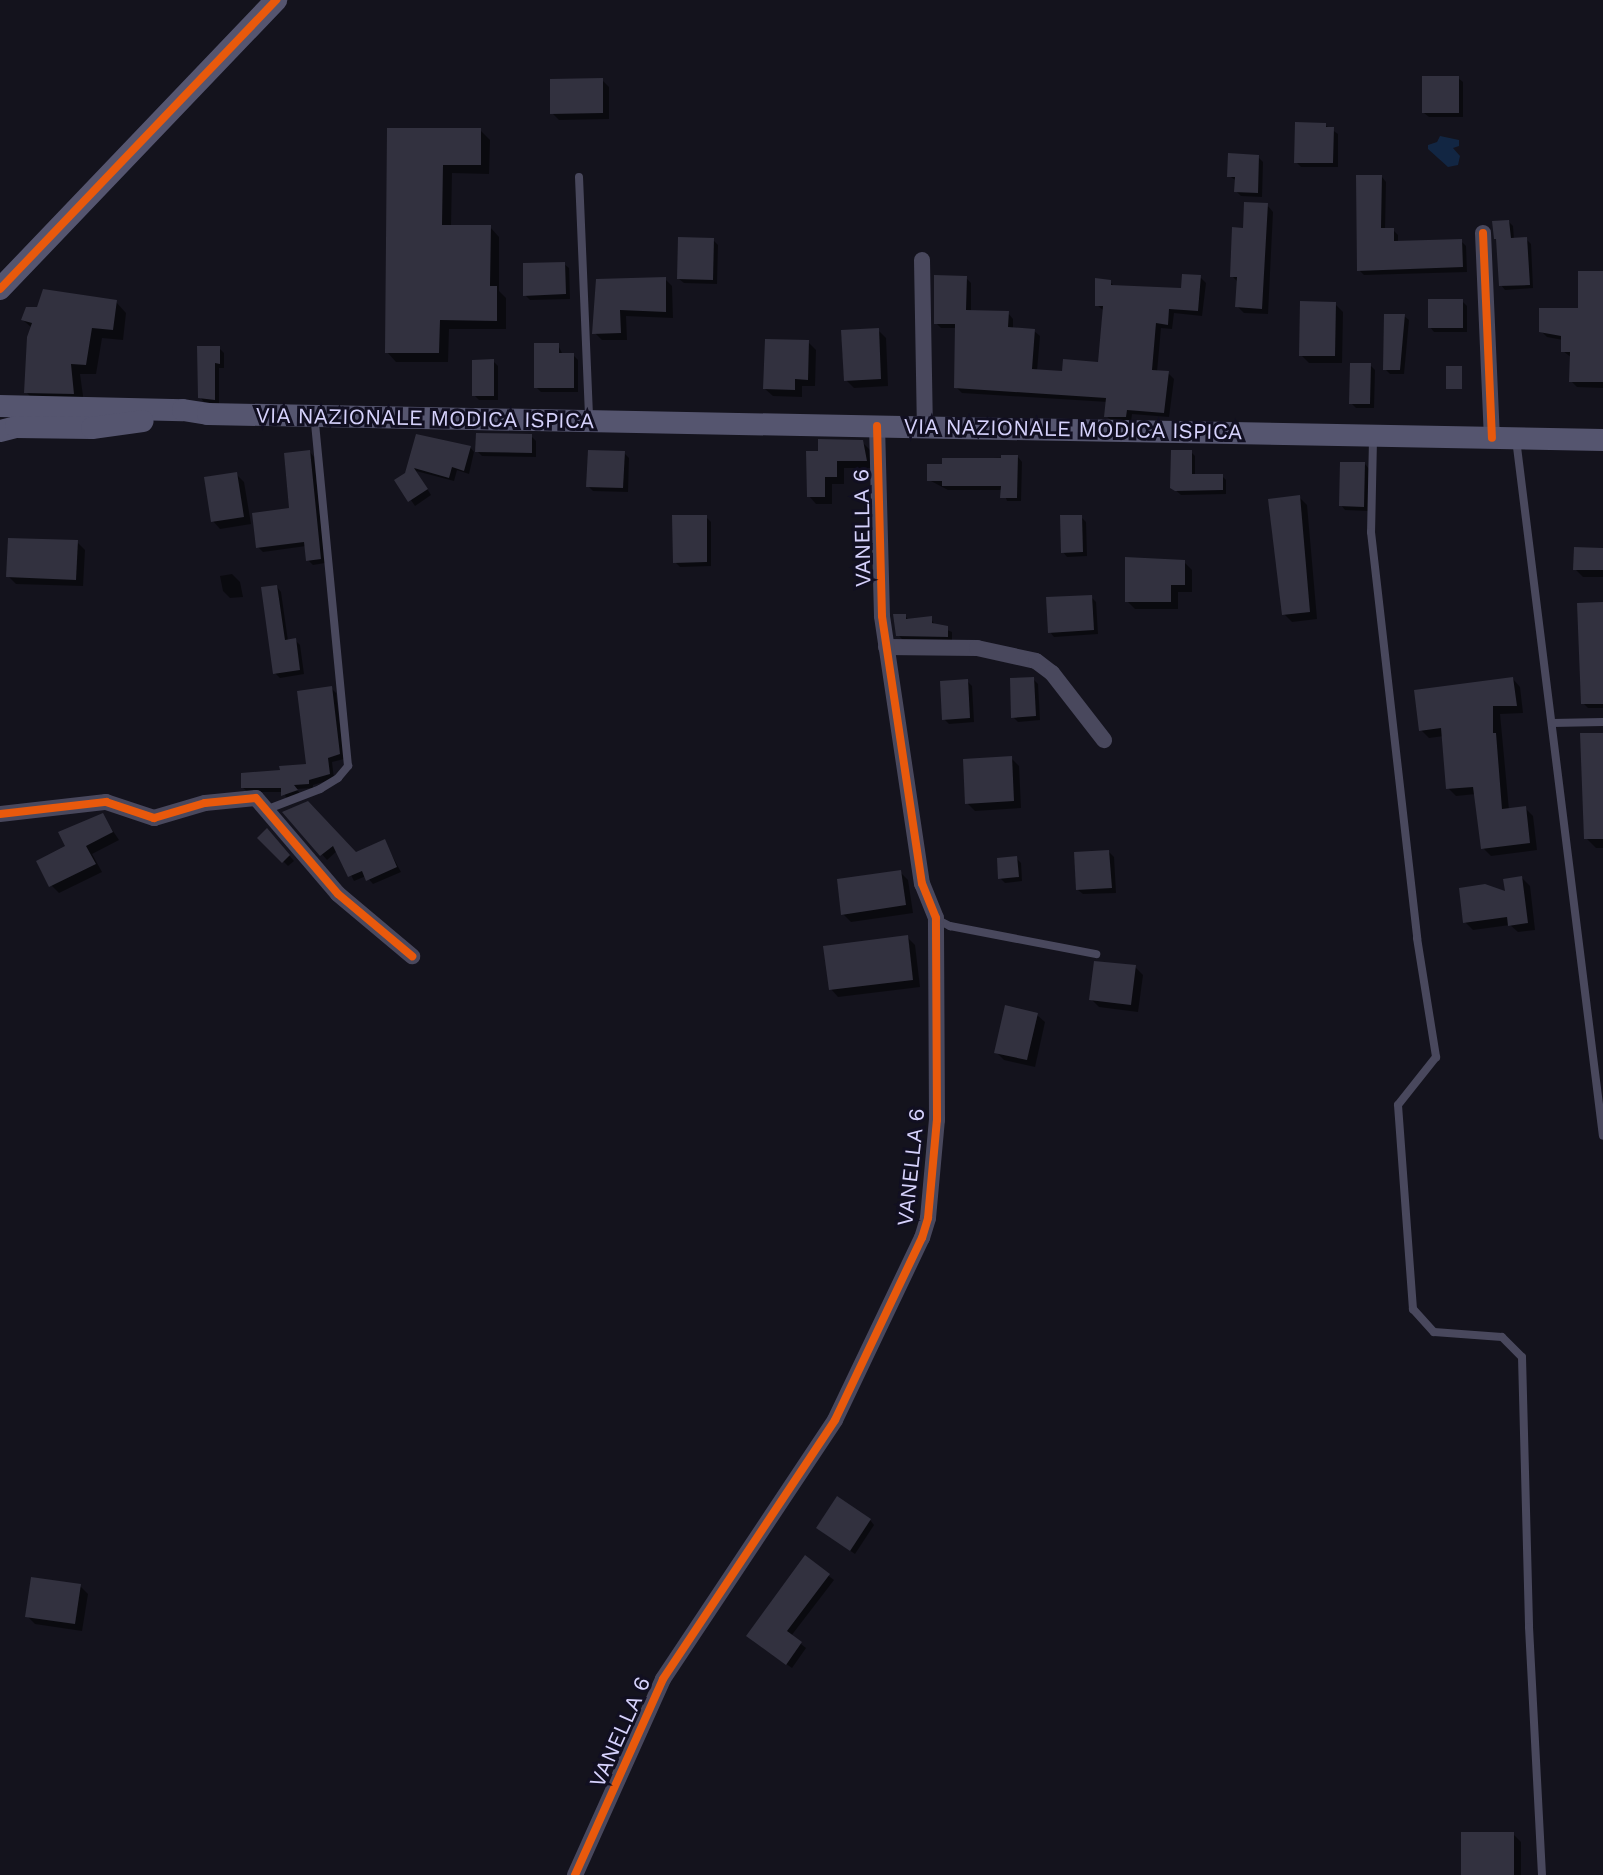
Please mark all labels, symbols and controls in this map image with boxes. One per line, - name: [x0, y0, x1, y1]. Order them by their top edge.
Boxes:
- street label: VIA NAZIONALE MODICA ISPICA: [255, 402, 595, 434]
- street label: VIA NAZIONALE MODICA ISPICA: [903, 413, 1243, 445]
- street label: VANELLA 6: [848, 468, 876, 588]
- street label: VANELLA 6: [892, 1106, 930, 1228]
- street label: VANELLA 6: [584, 1672, 656, 1792]

